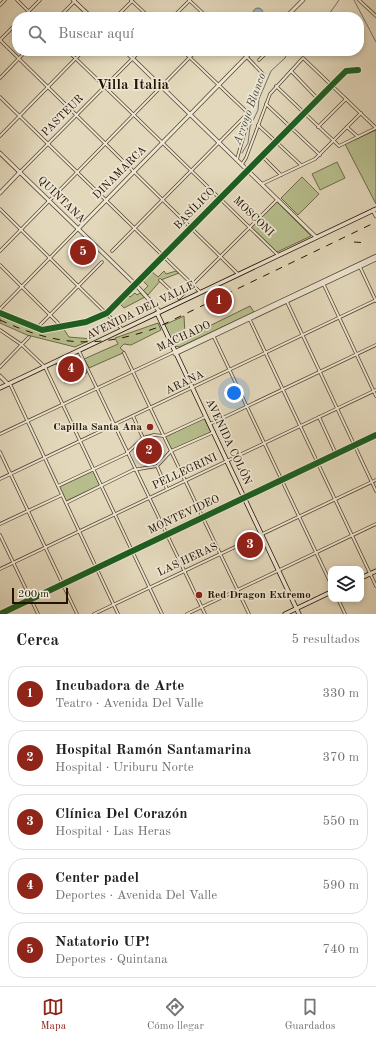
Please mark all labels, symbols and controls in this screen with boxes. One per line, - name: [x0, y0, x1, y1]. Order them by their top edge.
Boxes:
- search box: [12, 12, 364, 56]
- icon: search: [26, 23, 48, 45]
- text: Buscar aquí: [58, 27, 134, 42]
- water label: Arroyo Blanco: [231, 71, 269, 147]
- district label: Villa Italia: [97, 78, 170, 93]
- street label: PASTEUR: [40, 93, 86, 139]
- street label: DINAMARCA: [91, 144, 149, 202]
- street label: QUINTANA: [35, 175, 87, 226]
- street label: BASÍLICO: [171, 184, 218, 232]
- street label: MOSCONI: [231, 195, 275, 239]
- pin: 5: [70, 237, 96, 267]
- street label: AVENIDA DEL VALLE: [85, 280, 197, 342]
- pin: 1: [206, 286, 232, 316]
- street label: MACHADO: [155, 320, 213, 354]
- pin: 4: [58, 354, 84, 384]
- street label: ARANA: [164, 369, 206, 397]
- your location: [224, 383, 244, 403]
- street label: AVENIDA COLÓN: [203, 396, 255, 487]
- place label: Capilla Santa Ana: [53, 422, 142, 433]
- marker: Capilla Santa Ana: [145, 422, 155, 432]
- pin: 2: [136, 436, 162, 466]
- street label: PELLEGRINI: [151, 452, 219, 492]
- street label: MONTEVIDEO: [147, 494, 222, 536]
- pin: 3: [237, 530, 263, 560]
- street label: LAS HERAS: [156, 541, 220, 579]
- map controls: [328, 566, 364, 602]
- button: layers: [328, 566, 364, 602]
- scale bar: [12, 586, 68, 605]
- text: 200 m: [18, 589, 49, 600]
- marker: Red Dragon Extremo: [194, 590, 204, 600]
- place label: Red Dragon Extremo: [207, 590, 311, 601]
- text: Cerca: [16, 632, 59, 649]
- text: 5 resultados: [292, 633, 360, 646]
- text: Incubadora de Arte: [55, 679, 184, 694]
- text: 1: [26, 687, 34, 700]
- text: 330 m: [322, 687, 359, 700]
- text: Teatro · Avenida Del Valle: [55, 697, 203, 710]
- text: Hospital Ramón Santamarina: [55, 743, 251, 758]
- text: 2: [26, 751, 34, 764]
- text: 370 m: [322, 751, 359, 764]
- text: Hospital · Uriburu Norte: [55, 761, 194, 774]
- text: Clínica Del Corazón: [55, 807, 188, 822]
- text: 3: [26, 815, 34, 828]
- text: 550 m: [322, 815, 359, 828]
- text: Hospital · Las Heras: [55, 825, 171, 838]
- text: Center padel: [55, 871, 139, 886]
- text: 4: [26, 879, 34, 892]
- text: 590 m: [322, 879, 359, 892]
- text: Deportes · Avenida Del Valle: [55, 889, 217, 902]
- text: Natatorio UP!: [55, 935, 150, 950]
- text: 5: [26, 943, 34, 956]
- text: 740 m: [322, 943, 359, 956]
- text: Deportes · Quintana: [55, 953, 168, 966]
- tab: Mapa: [40, 996, 66, 1034]
- tab: Cómo llegar: [147, 996, 204, 1034]
- tab: Guardados: [285, 996, 336, 1034]

